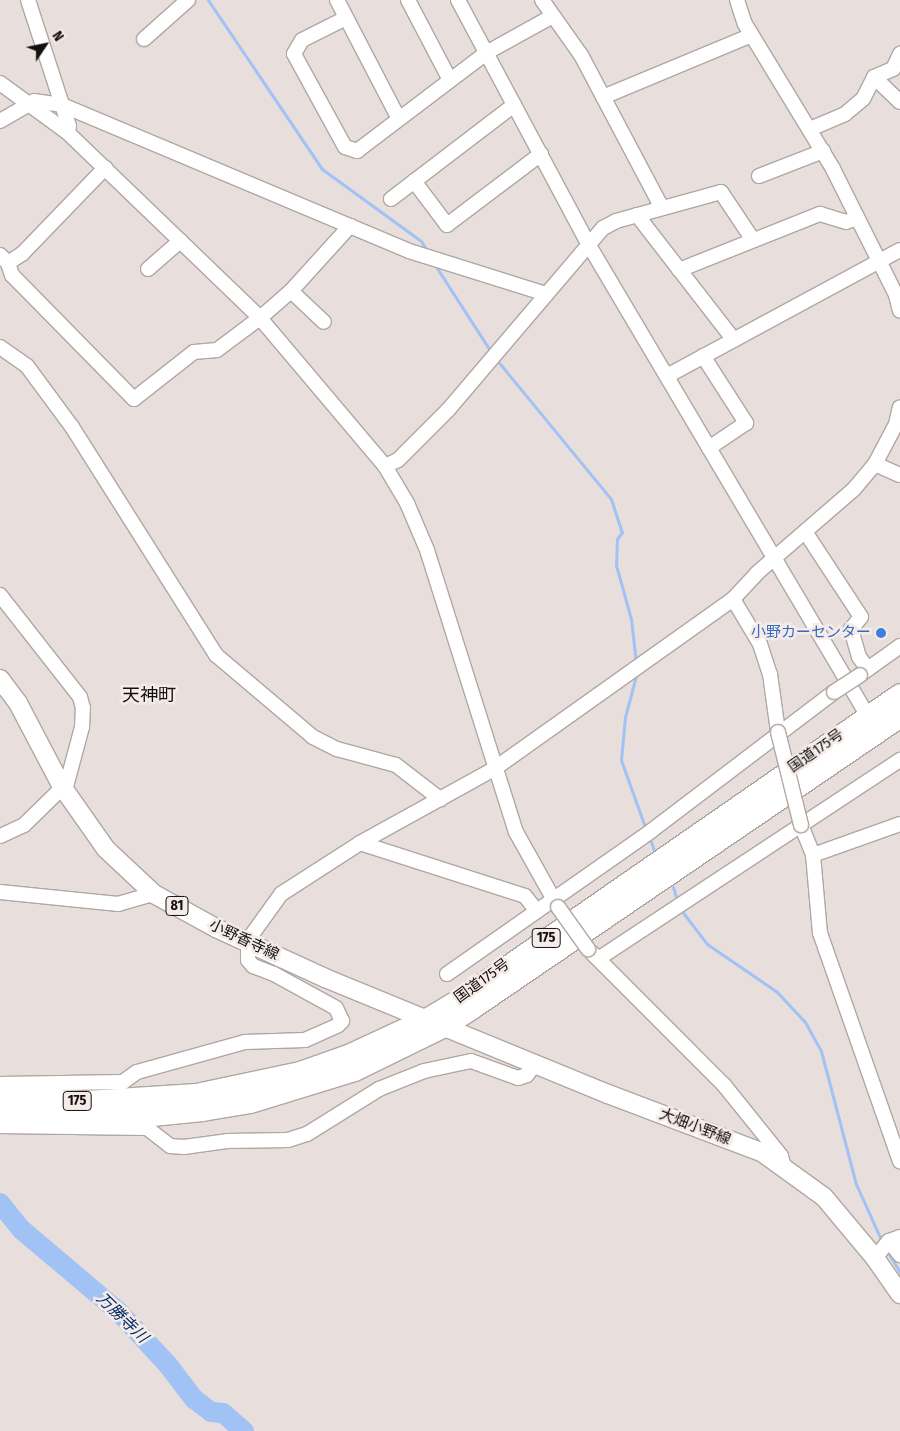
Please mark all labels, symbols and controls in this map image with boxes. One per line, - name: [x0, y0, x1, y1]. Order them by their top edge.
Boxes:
- north arrow: [20, 20, 70, 70]
- text: N: [48, 28, 67, 45]
- place label: 小野カーセンター: [751, 624, 871, 642]
- marker: 小野カーセンター: [875, 627, 887, 639]
- district label: 天神町: [122, 684, 176, 706]
- street label: 国道175号: [785, 725, 847, 777]
- road number: 81: [164, 894, 190, 918]
- street label: 小野香寺線: [206, 916, 282, 964]
- road number: 175: [531, 926, 561, 950]
- street label: 国道175号: [451, 955, 513, 1007]
- road number: 175: [62, 1090, 92, 1112]
- street label: 大畑小野線: [657, 1105, 733, 1149]
- water label: 万勝寺川: [92, 1289, 152, 1347]

